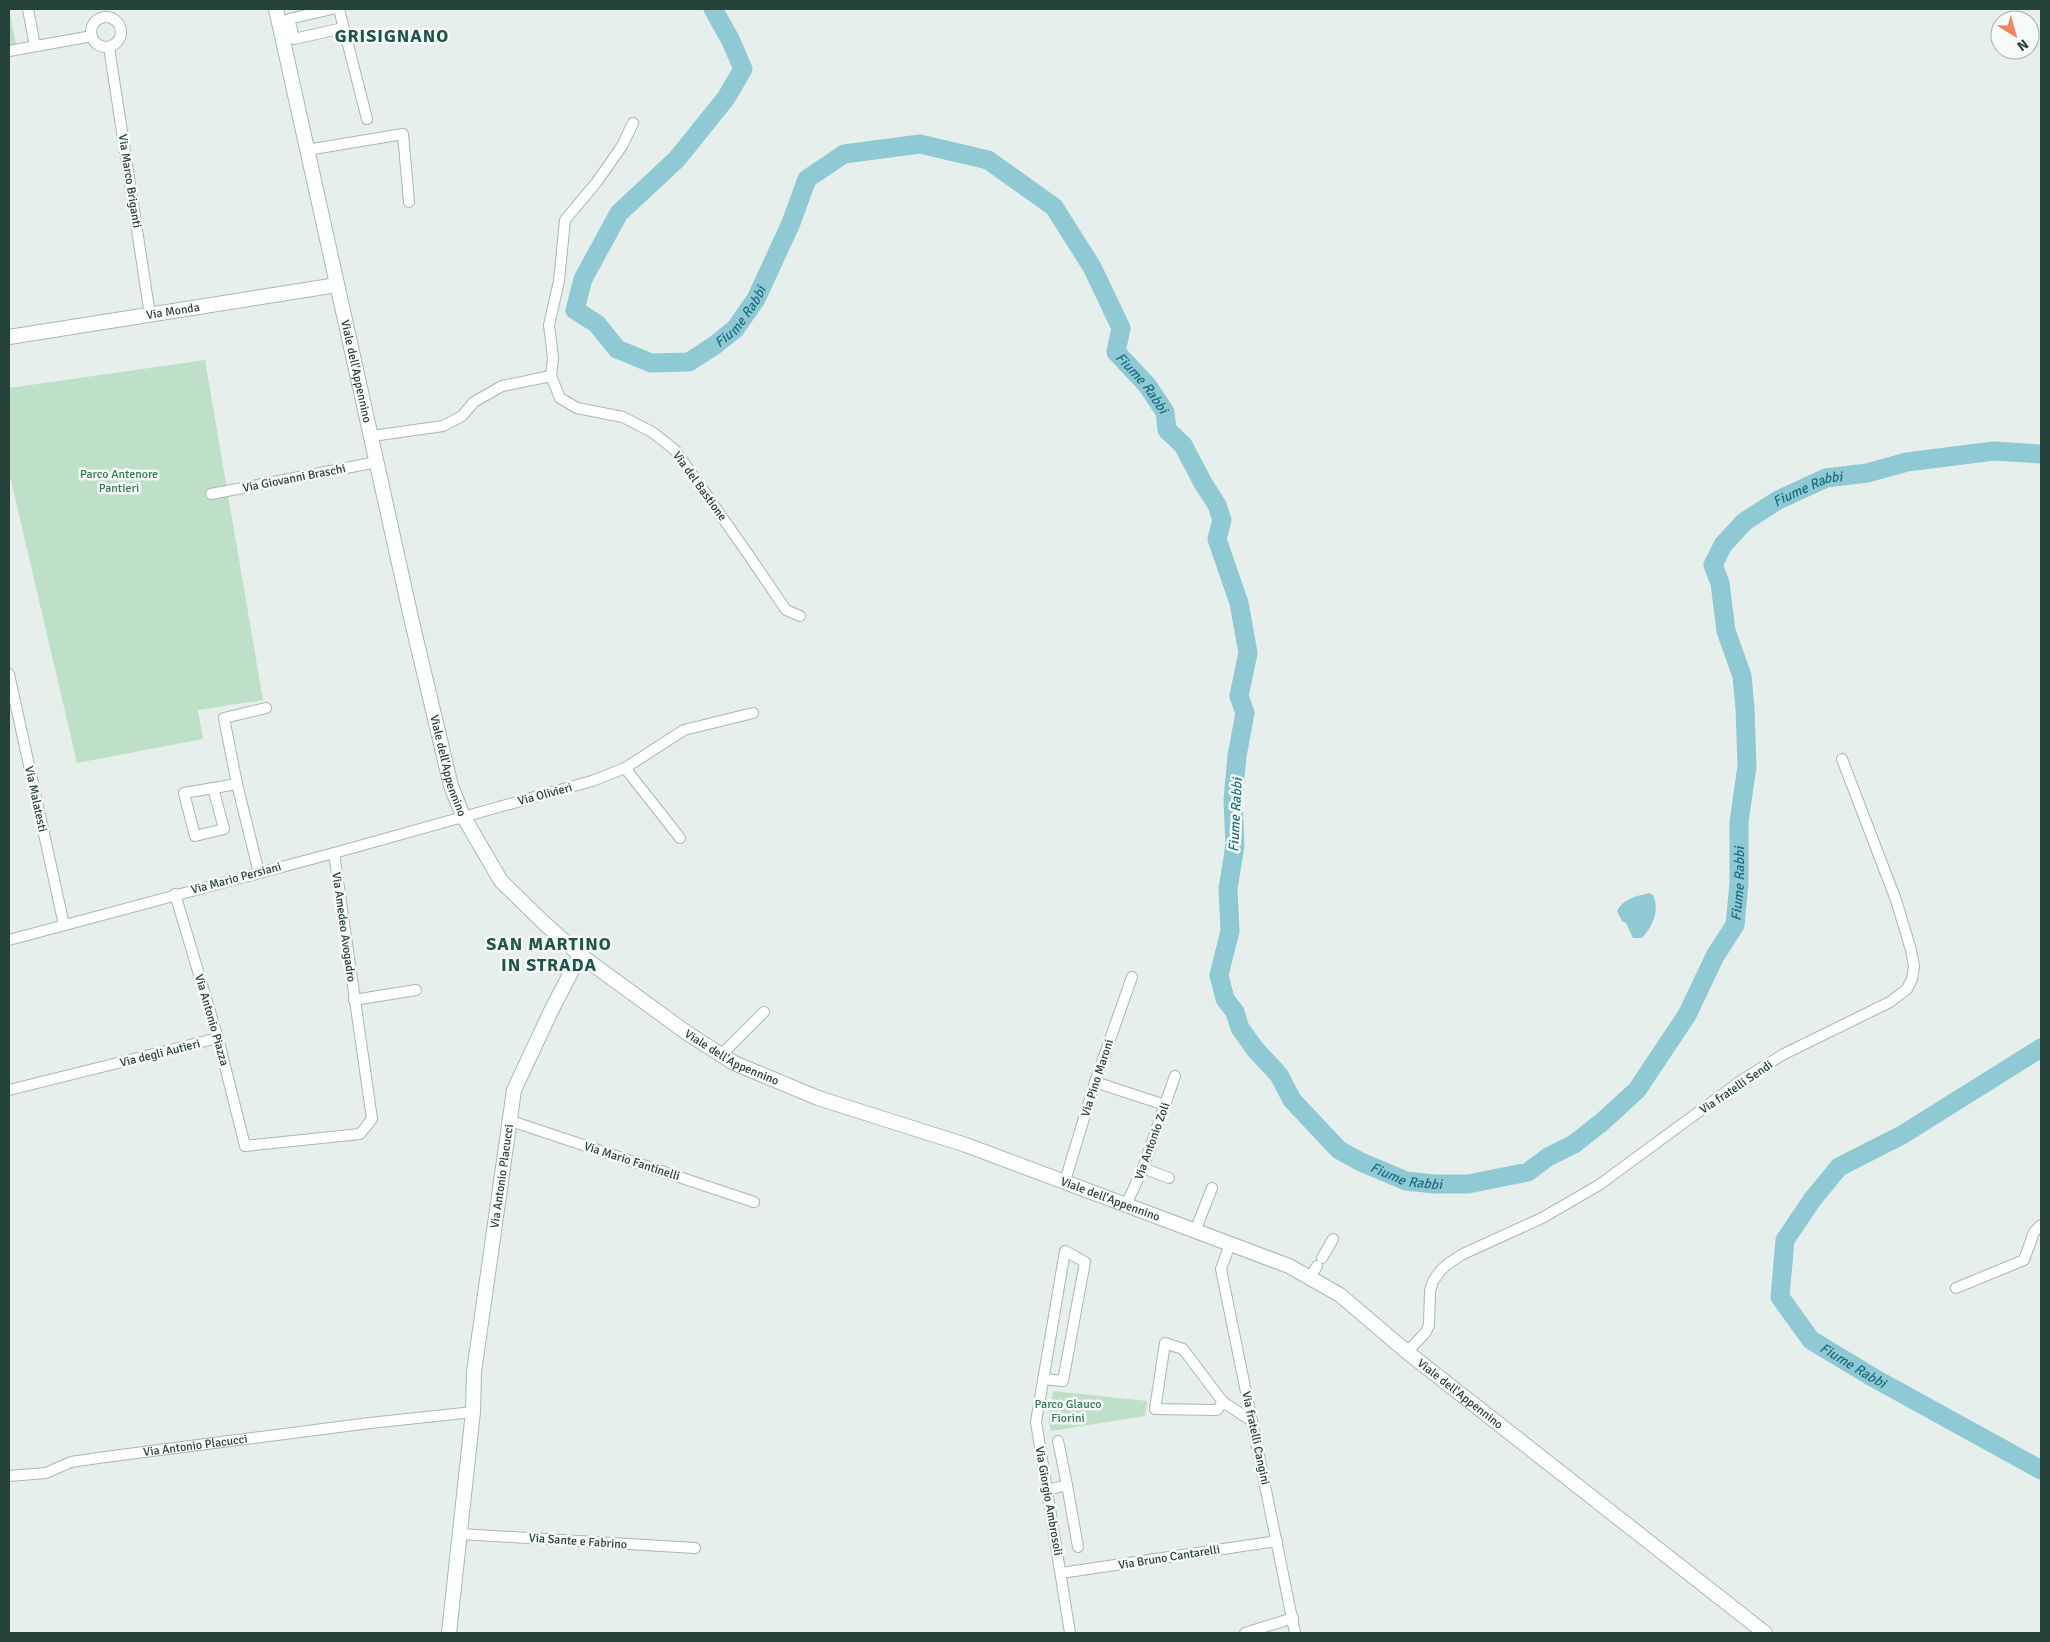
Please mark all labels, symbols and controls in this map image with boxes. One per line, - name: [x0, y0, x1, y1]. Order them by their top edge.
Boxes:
- north arrow: [1990, 10, 2040, 60]
- district label: GRISIGNANO: [335, 25, 449, 47]
- text: N: [2014, 35, 2032, 55]
- street label: Via Marco Briganti: [115, 133, 144, 229]
- water label: Fiume Rabbi: [711, 282, 770, 351]
- street label: Via Monda: [145, 300, 201, 323]
- street label: Viale dell'Appennino: [337, 318, 375, 424]
- water label: Fiume Rabbi: [1112, 349, 1172, 418]
- street label: Via del Bastione: [669, 449, 730, 524]
- street label: Via Giovanni Braschi: [241, 461, 347, 496]
- park label: Parco Antenore Pantieri: [80, 467, 158, 496]
- water label: Fiume Rabbi: [1769, 468, 1844, 510]
- street label: Viale dell'Appennino: [426, 713, 469, 819]
- street label: Via Malatesti: [21, 765, 50, 833]
- water label: Fiume Rabbi: [1225, 776, 1246, 852]
- street label: Via Olivieri: [516, 780, 574, 809]
- water label: Fiume Rabbi: [1727, 846, 1748, 922]
- street label: Via Mario Persiani: [189, 859, 283, 898]
- street label: Via Amedeo Avogadro: [328, 871, 359, 983]
- district label: SAN MARTINO IN STRADA: [486, 933, 612, 976]
- street label: Via Antonio Piazza: [191, 973, 232, 1068]
- street label: Viale dell'Appennino: [682, 1026, 781, 1089]
- street label: Via degli Autieri: [118, 1036, 202, 1071]
- street label: Via Pino Maroni: [1078, 1038, 1117, 1119]
- street label: Via fratelli Sendi: [1697, 1057, 1776, 1117]
- street label: Via Antonio Zoli: [1132, 1100, 1173, 1182]
- street label: Via Antonio Placucci: [487, 1123, 517, 1229]
- street label: Via Mario Fantinelli: [582, 1139, 682, 1184]
- water label: Fiume Rabbi: [1368, 1159, 1443, 1193]
- street label: Viale dell'Appennino: [1058, 1174, 1162, 1225]
- water label: Fiume Rabbi: [1817, 1339, 1890, 1393]
- street label: Viale dell'Appennino: [1414, 1356, 1506, 1432]
- street label: Via fratelli Cangini: [1238, 1390, 1273, 1486]
- park label: Parco Glauco Fiorini: [1035, 1397, 1102, 1426]
- street label: Via Antonio Placucci: [142, 1432, 249, 1460]
- street label: Via Giorgio Ambrosoli: [1032, 1445, 1066, 1557]
- street label: Via Sante e Fabrino: [528, 1531, 628, 1552]
- street label: Via Bruno Cantarelli: [1117, 1542, 1221, 1573]

